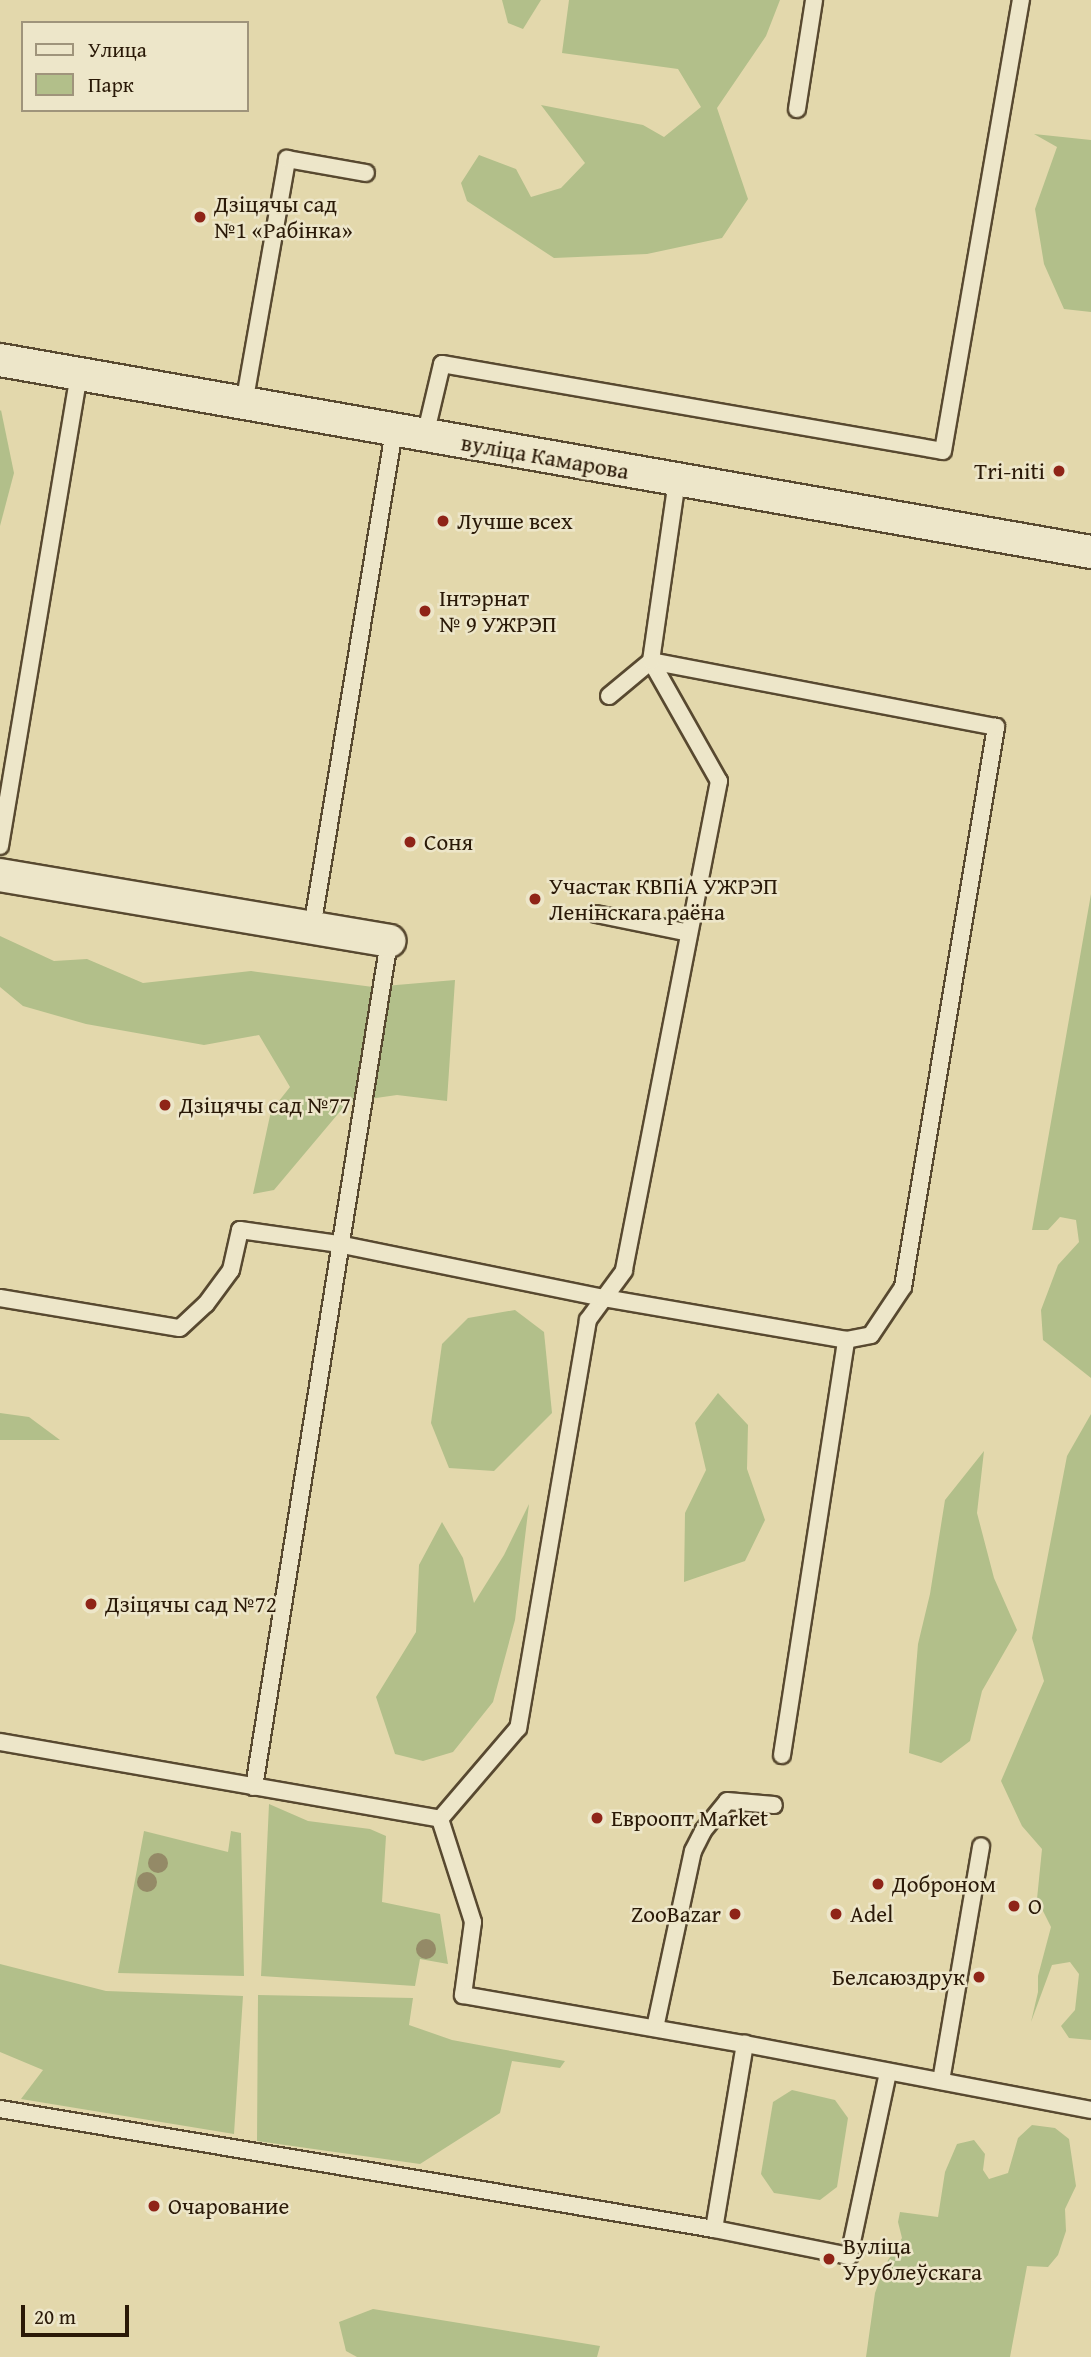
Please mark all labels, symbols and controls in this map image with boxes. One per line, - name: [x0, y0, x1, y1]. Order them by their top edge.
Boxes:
- legend: [21, 21, 248, 112]
- text: Улица: [88, 34, 147, 65]
- text: Парк: [88, 69, 134, 100]
- place label: Дзіцячы сад №1 «Рабінка»: [214, 190, 353, 244]
- marker: Дзіцячы сад №1 «Рабінка»: [192, 209, 208, 225]
- street label: вуліца Камарова: [459, 429, 631, 485]
- place label: Tri-niti: [974, 457, 1045, 485]
- marker: Tri-niti: [1051, 463, 1067, 479]
- place label: Лучше всех: [457, 507, 573, 535]
- marker: Лучше всех: [435, 513, 451, 529]
- place label: Інтэрнат № 9 УЖРЭП: [439, 584, 557, 638]
- marker: Інтэрнат № 9 УЖРЭП: [417, 603, 433, 619]
- place label: Соня: [424, 828, 473, 856]
- marker: Соня: [402, 834, 418, 850]
- place label: Участак КВПіА УЖРЭП Ленінскага раёна: [549, 872, 778, 926]
- marker: Участак КВПіА УЖРЭП Ленінскага раёна: [527, 891, 543, 907]
- place label: Дзіцячы сад №77: [179, 1091, 351, 1119]
- marker: Дзіцячы сад №77: [157, 1097, 173, 1113]
- place label: Дзіцячы сад №72: [105, 1590, 277, 1618]
- marker: Дзіцячы сад №72: [83, 1596, 99, 1612]
- place label: Евроопт Market: [611, 1804, 768, 1832]
- marker: Евроопт Market: [589, 1810, 605, 1826]
- place label: Доброном: [892, 1870, 996, 1898]
- marker: Доброном: [870, 1876, 886, 1892]
- place label: О: [1028, 1892, 1042, 1920]
- marker: О: [1006, 1898, 1022, 1914]
- place label: ZooBazar: [631, 1900, 721, 1928]
- place label: Adel: [850, 1900, 893, 1928]
- marker: ZooBazar: [727, 1906, 743, 1922]
- marker: Adel: [828, 1906, 844, 1922]
- place label: Белсаюздрук: [832, 1963, 965, 1991]
- marker: Белсаюздрук: [971, 1969, 987, 1985]
- place label: Очарование: [168, 2192, 289, 2220]
- marker: Очарование: [146, 2198, 162, 2214]
- place label: Вуліца Урублеўскага: [843, 2232, 982, 2286]
- marker: Вуліца Урублеўскага: [821, 2251, 837, 2267]
- scale bar: [24, 2290, 133, 2334]
- text: 20 m: [34, 2301, 76, 2332]

